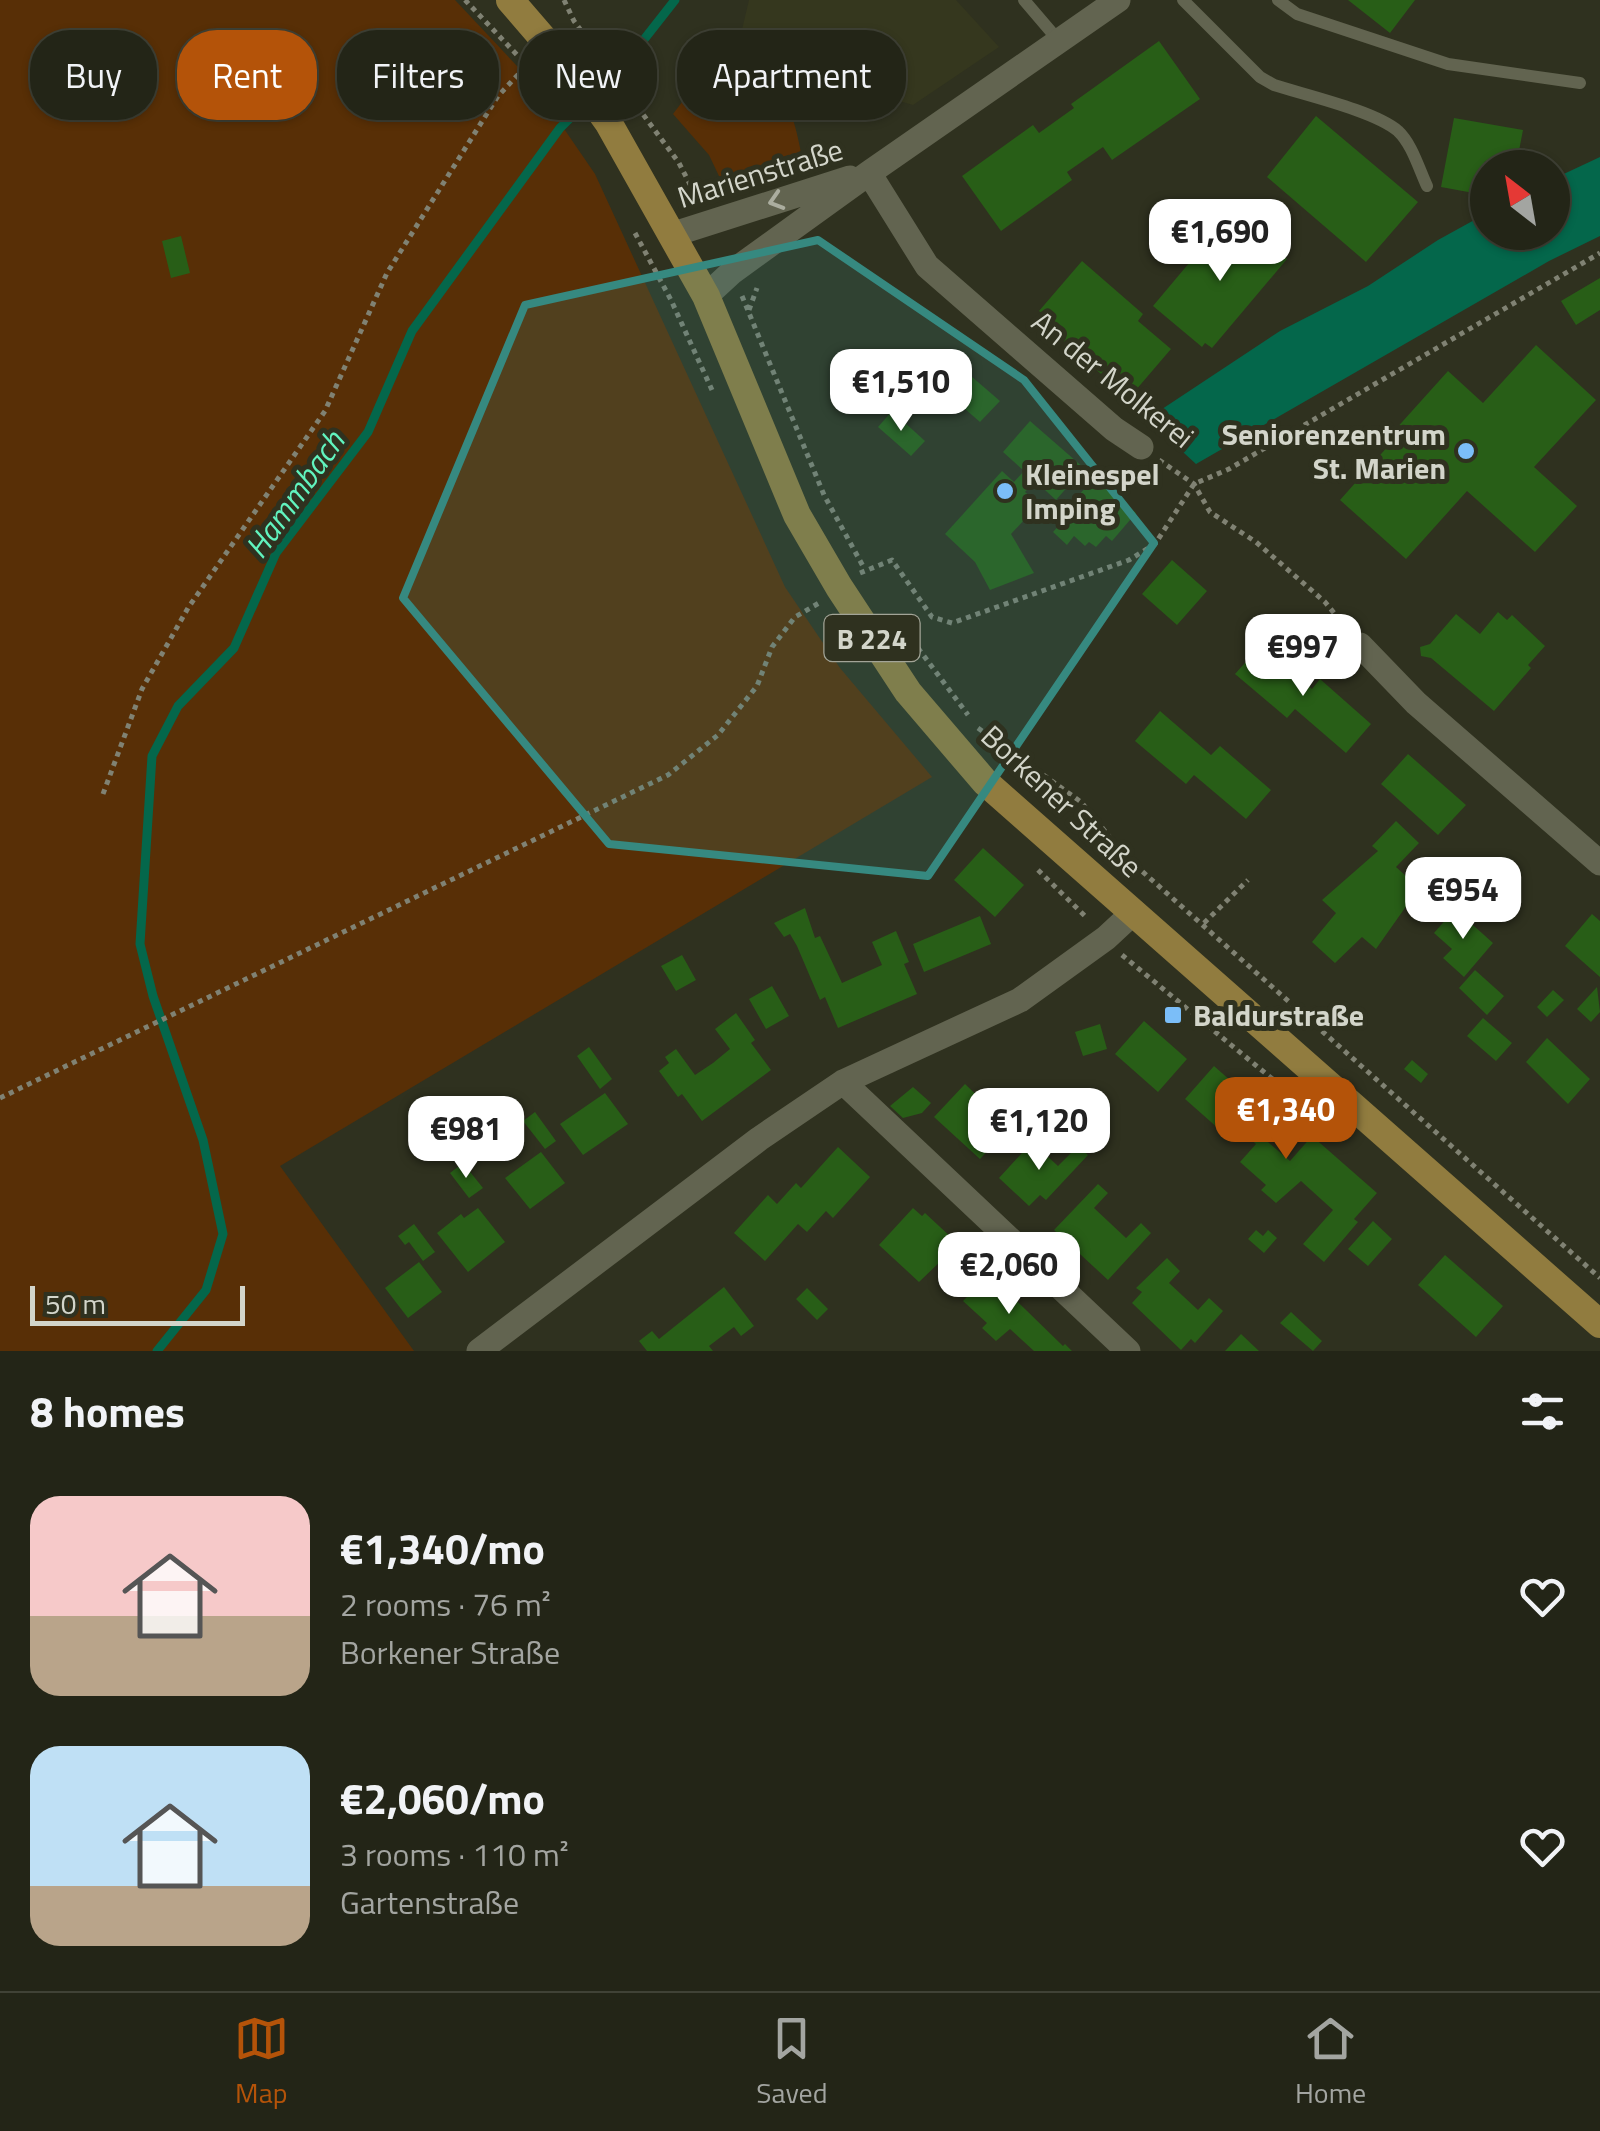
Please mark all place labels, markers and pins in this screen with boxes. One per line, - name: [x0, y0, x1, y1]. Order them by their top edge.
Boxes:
- pin: €1,690: [1139, 199, 1301, 284]
- pin: €1,510: [820, 349, 982, 434]
- place label: Seniorenzentrum St. Marien: [1222, 411, 1446, 491]
- marker: Seniorenzentrum St. Marien: [1455, 440, 1477, 462]
- place label: Kleinespel Imping: [1025, 451, 1160, 531]
- marker: Kleinespel Imping: [994, 480, 1016, 502]
- pin: €997: [1244, 614, 1362, 699]
- pin: €954: [1404, 857, 1522, 942]
- place label: Baldurstraße: [1193, 992, 1364, 1038]
- marker: Baldurstraße: [1162, 1004, 1184, 1026]
- pin: €1,340: [1205, 1077, 1367, 1162]
- pin: €1,120: [958, 1088, 1120, 1173]
- pin: €981: [407, 1096, 525, 1181]
- pin: €2,060: [928, 1232, 1090, 1317]

